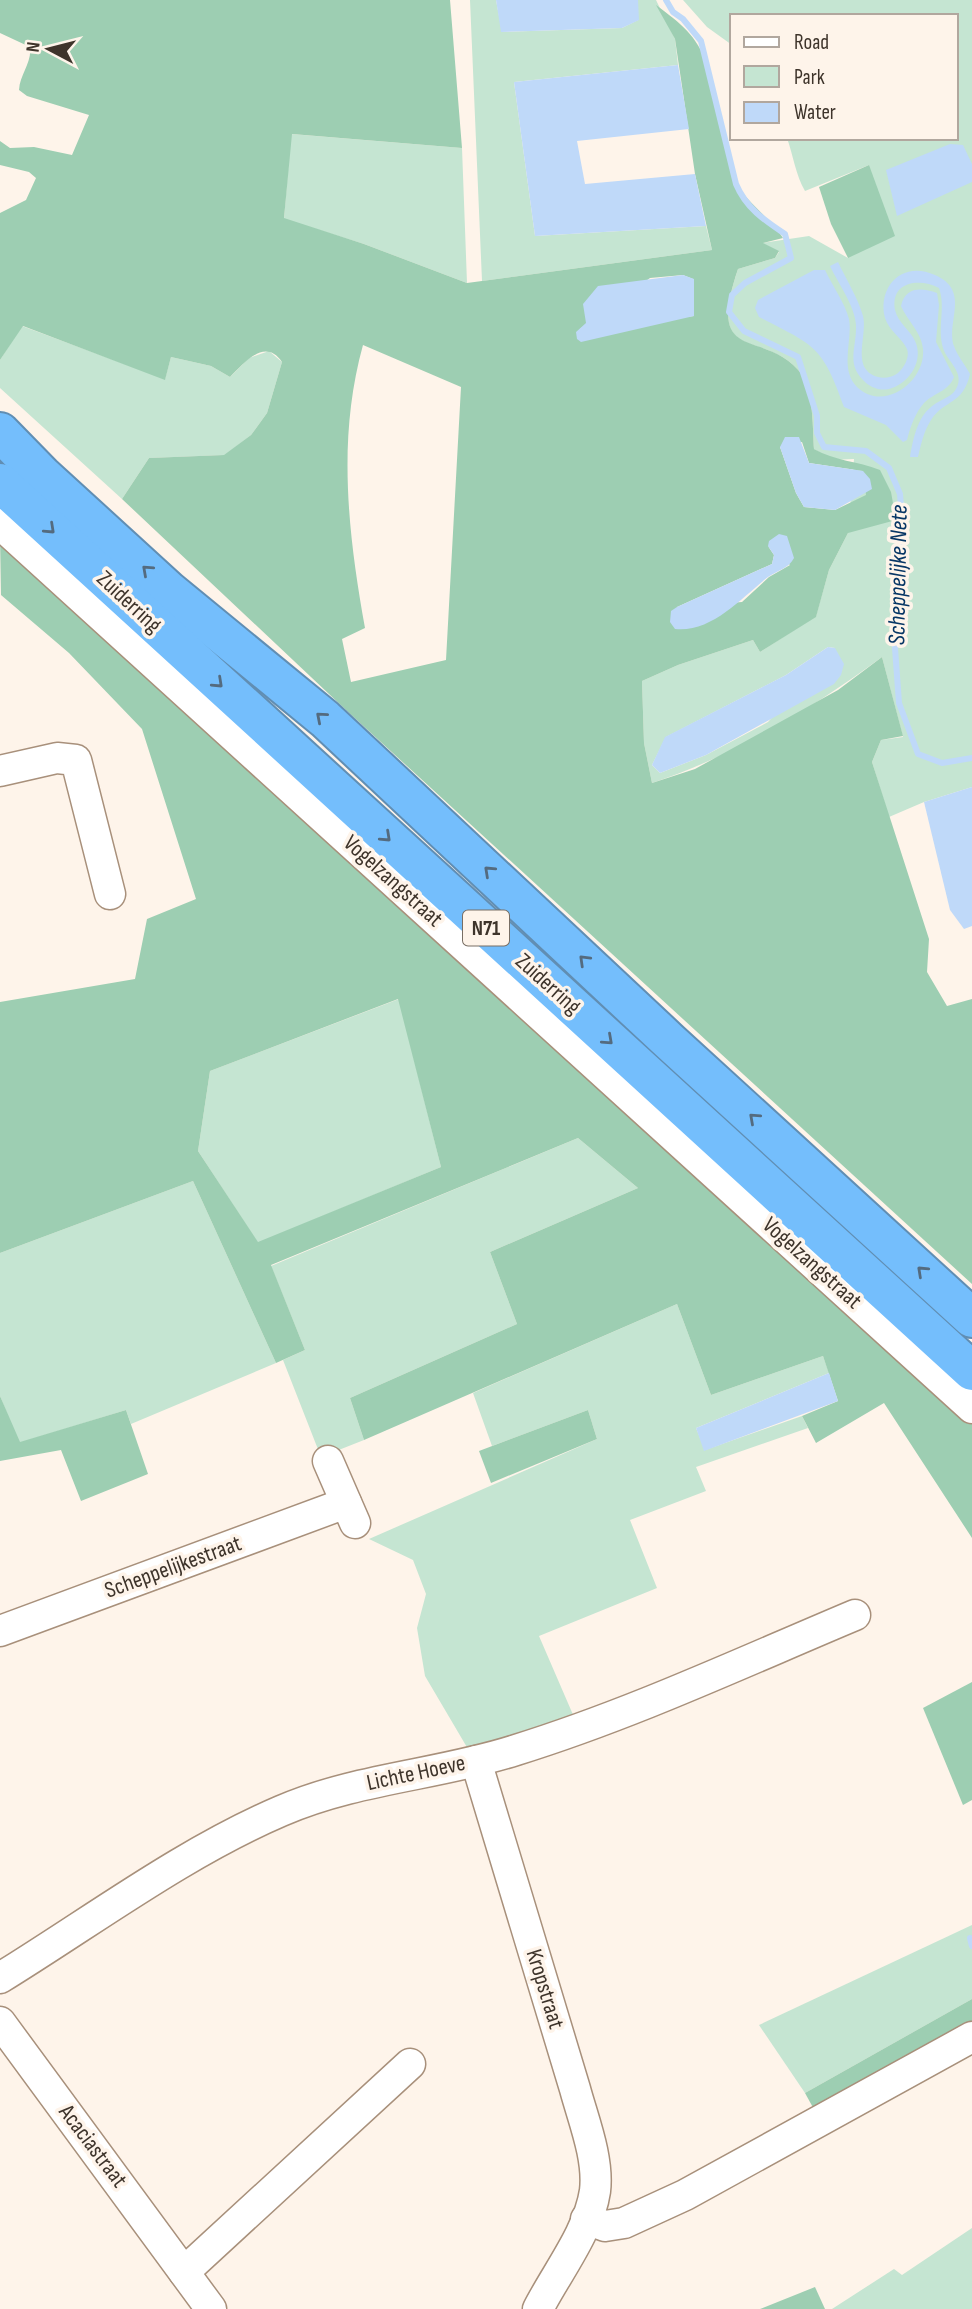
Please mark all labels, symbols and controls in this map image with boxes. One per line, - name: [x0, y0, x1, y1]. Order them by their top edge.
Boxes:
- north arrow: [14, 14, 84, 84]
- legend: [730, 14, 958, 140]
- text: Road: [794, 30, 829, 55]
- text: N: [22, 41, 46, 54]
- text: Park: [794, 65, 825, 90]
- text: Water: [794, 100, 836, 125]
- water label: Scheppelijke Nete: [882, 505, 914, 645]
- one-way arrow: [42, 521, 55, 534]
- street label: Zuiderring: [91, 565, 167, 639]
- one-way arrow: [142, 566, 155, 579]
- one-way arrow: [210, 675, 223, 687]
- one-way arrow: [316, 712, 329, 725]
- one-way arrow: [378, 828, 391, 841]
- street label: Vogelzangstraat: [338, 829, 448, 933]
- one-way arrow: [484, 866, 497, 879]
- road number: N71: [463, 911, 509, 946]
- street label: Zuiderring: [509, 947, 587, 1021]
- one-way arrow: [579, 956, 592, 969]
- one-way arrow: [600, 1031, 613, 1044]
- one-way arrow: [749, 1114, 762, 1127]
- street label: Vogelzangstraat: [757, 1211, 867, 1315]
- one-way arrow: [917, 1267, 930, 1280]
- street label: Scheppelijkestraat: [101, 1529, 245, 1605]
- street label: Lichte Hoeve: [364, 1749, 468, 1797]
- street label: Kropstraat: [520, 1946, 570, 2032]
- street label: Acaciastraat: [52, 2098, 133, 2193]

